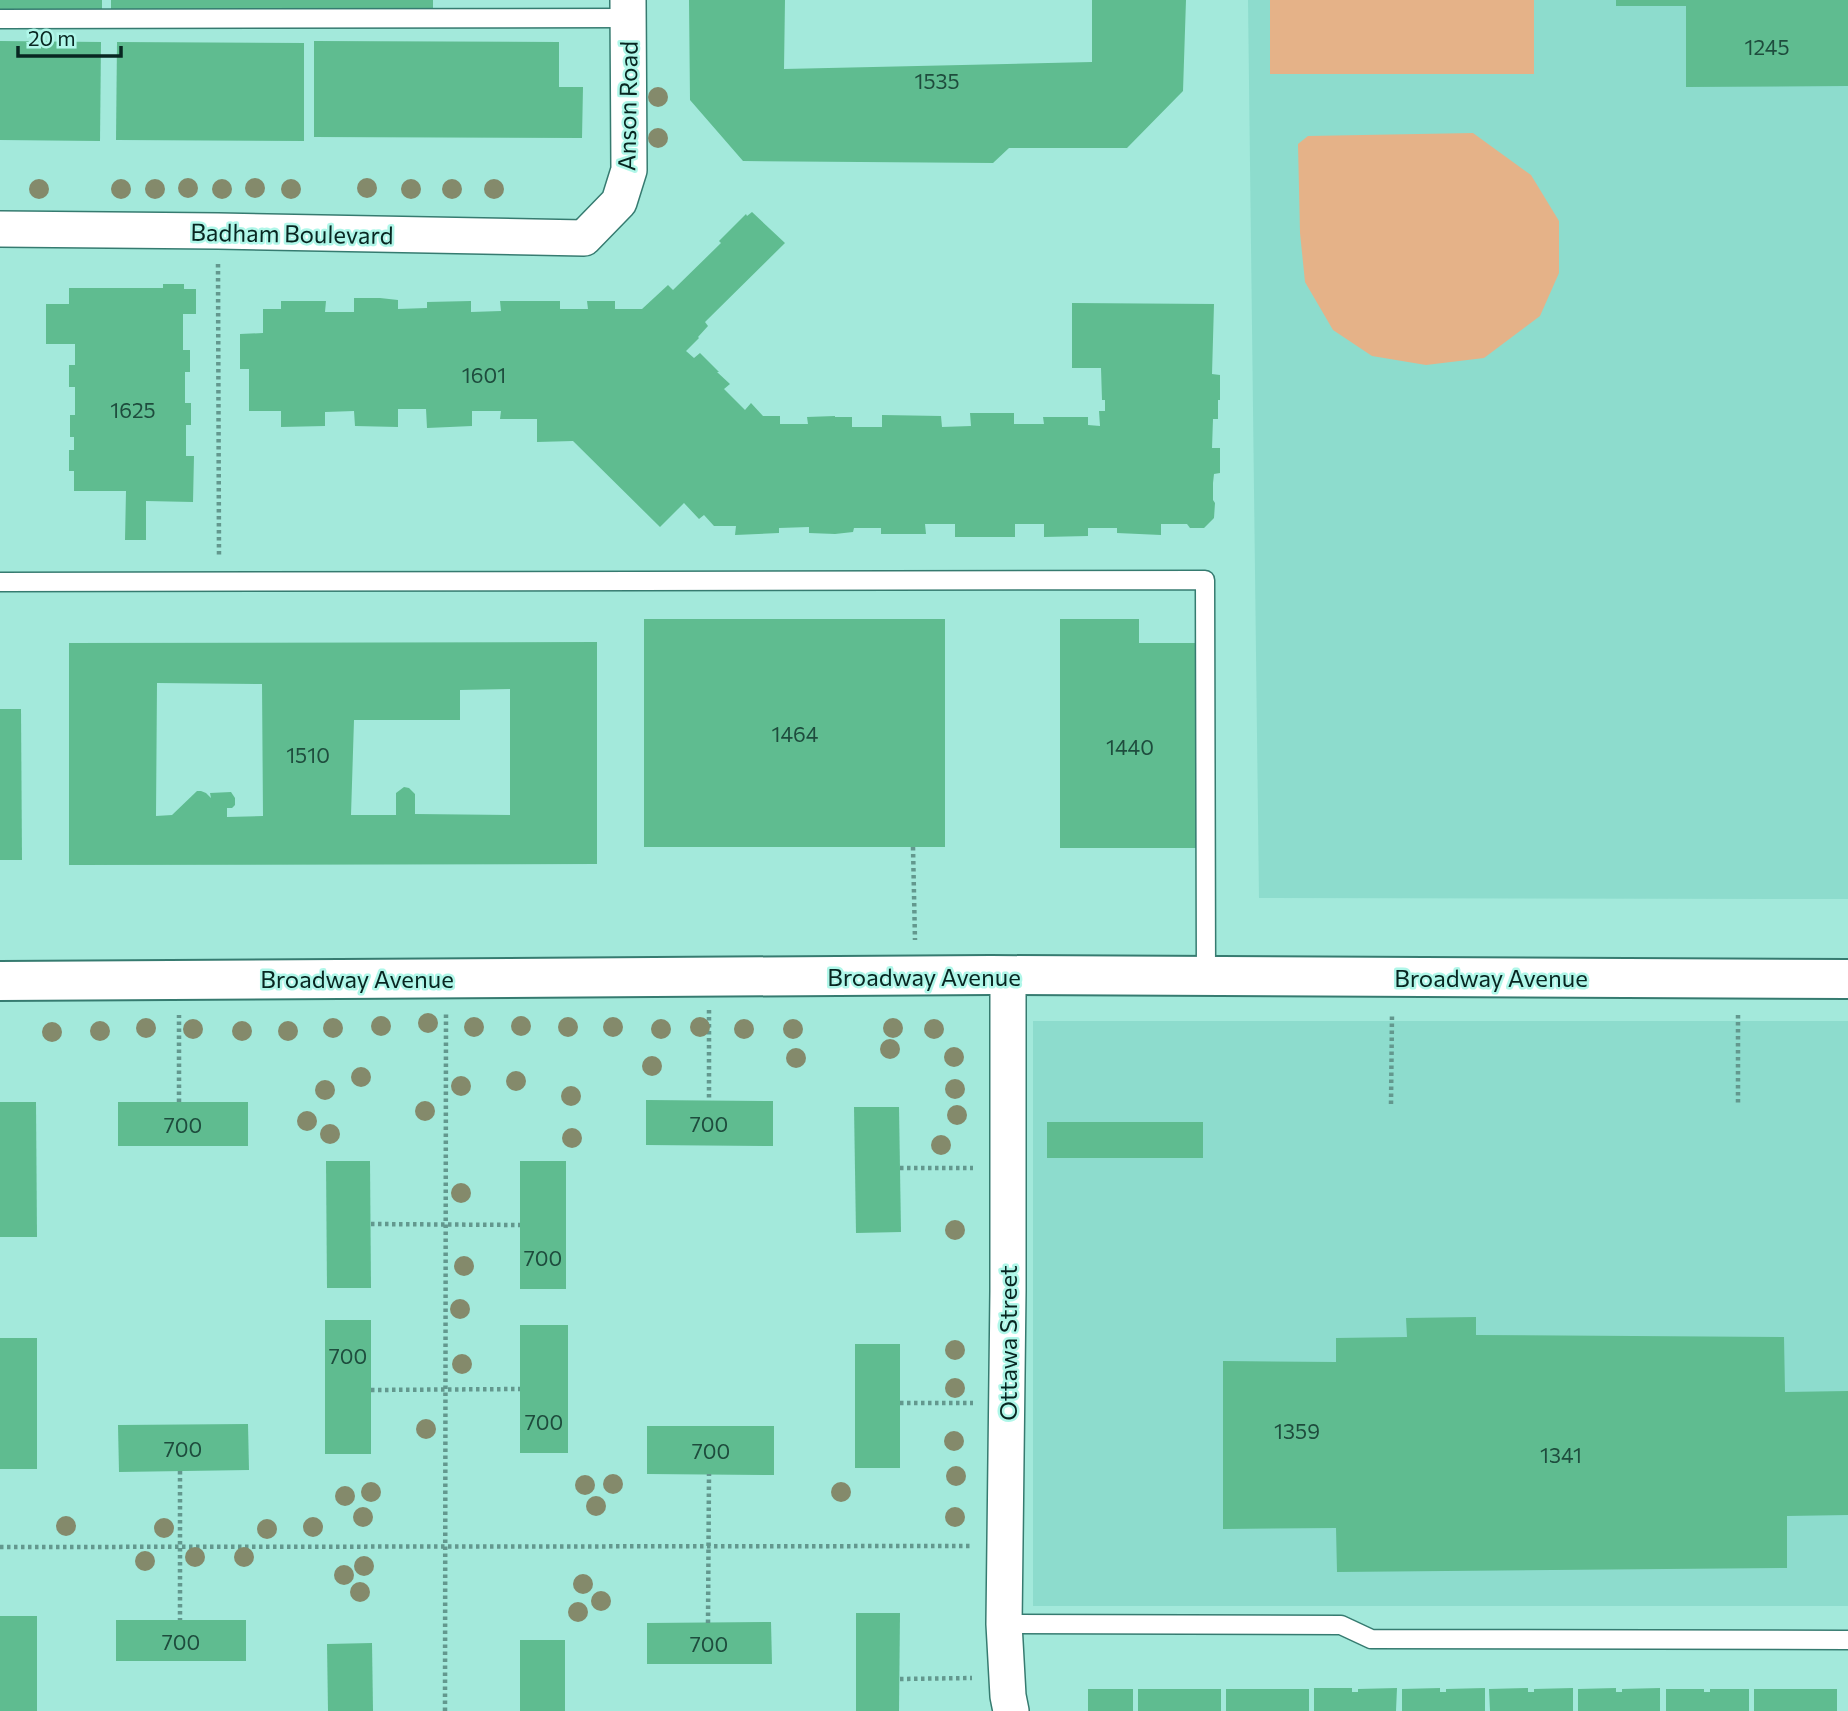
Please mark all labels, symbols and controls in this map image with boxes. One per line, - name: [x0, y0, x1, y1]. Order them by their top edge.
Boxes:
- scale bar: [18, 14, 121, 58]
- text: 20 m: [28, 25, 76, 50]
- house number: 1245: [1745, 34, 1789, 59]
- street label: Anson Road: [611, 41, 643, 171]
- house number: 1535: [914, 68, 960, 93]
- street label: Badham Boulevard: [190, 217, 394, 249]
- house number: 1601: [462, 362, 506, 387]
- house number: 1625: [110, 397, 156, 422]
- house number: 1464: [772, 721, 819, 746]
- house number: 1440: [1106, 734, 1154, 759]
- house number: 1510: [286, 742, 330, 767]
- street label: Broadway Avenue: [827, 962, 1021, 991]
- street label: Broadway Avenue: [1394, 963, 1588, 992]
- street label: Broadway Avenue: [260, 964, 454, 993]
- house number: 700: [690, 1111, 728, 1136]
- house number: 700: [164, 1112, 202, 1137]
- house number: 700: [524, 1245, 562, 1270]
- street label: Ottawa Street: [993, 1265, 1022, 1421]
- house number: 700: [329, 1343, 367, 1368]
- house number: 700: [525, 1409, 563, 1434]
- house number: 1359: [1274, 1418, 1320, 1443]
- house number: 700: [164, 1436, 202, 1461]
- house number: 700: [692, 1438, 730, 1463]
- house number: 1341: [1540, 1442, 1582, 1467]
- house number: 700: [162, 1629, 200, 1654]
- house number: 700: [690, 1631, 728, 1656]

